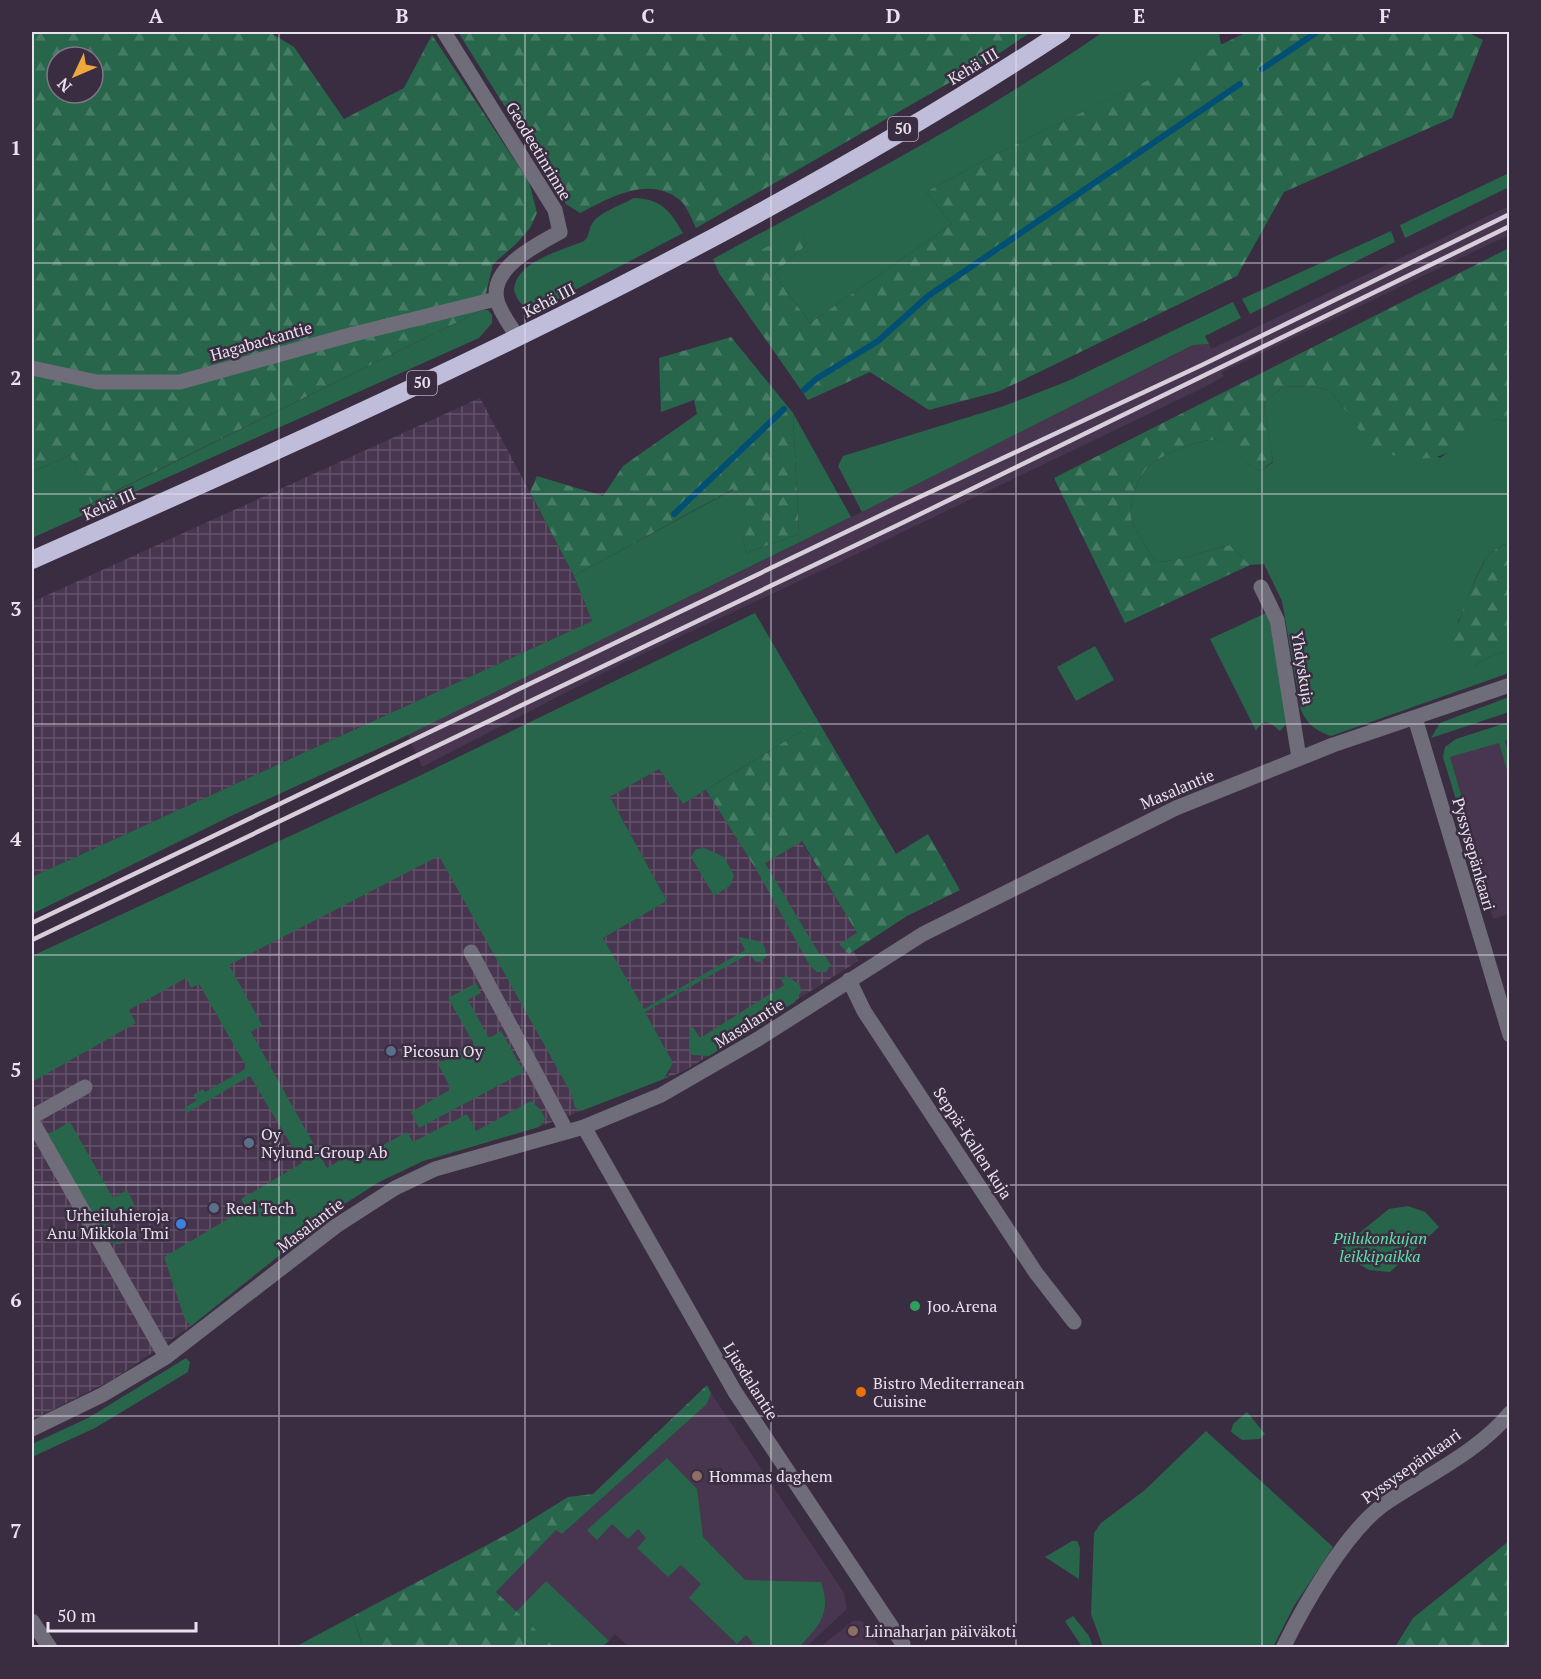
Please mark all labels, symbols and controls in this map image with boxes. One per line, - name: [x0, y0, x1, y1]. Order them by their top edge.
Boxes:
- text: A: [149, 2, 164, 29]
- text: B: [396, 2, 409, 29]
- text: C: [641, 2, 655, 29]
- text: D: [886, 2, 900, 29]
- text: E: [1133, 2, 1145, 29]
- text: F: [1379, 2, 1391, 29]
- street label: Kehä III: [943, 42, 1003, 90]
- north arrow: [45, 45, 105, 105]
- text: N: [52, 73, 76, 97]
- street label: Geodeetinrinne: [501, 98, 577, 204]
- road number: 50: [888, 117, 918, 141]
- text: 1: [10, 134, 22, 161]
- street label: Kehä III: [519, 278, 579, 322]
- street label: Hagabackantie: [207, 316, 315, 366]
- text: 2: [10, 364, 22, 391]
- road number: 50: [407, 371, 437, 395]
- street label: Kehä III: [79, 483, 139, 525]
- text: 3: [10, 595, 22, 622]
- street label: Yhdyskuja: [1286, 630, 1320, 706]
- street label: Masalantie: [1137, 764, 1217, 814]
- street label: Pyssysepänkaari: [1447, 795, 1501, 913]
- text: 4: [10, 825, 22, 852]
- street label: Masalantie: [710, 993, 788, 1053]
- place label: Picosun Oy: [403, 1040, 484, 1062]
- marker: Picosun Oy: [384, 1044, 398, 1058]
- text: 5: [10, 1056, 22, 1083]
- street label: Seppä-Kallen kuja: [929, 1083, 1017, 1203]
- place label: Oy Nylund-Group Ab: [261, 1123, 388, 1163]
- marker: Oy Nylund-Group Ab: [242, 1136, 256, 1150]
- street label: Masalantie: [272, 1193, 348, 1257]
- place label: Reel Tech: [226, 1197, 295, 1219]
- marker: Reel Tech: [207, 1201, 221, 1215]
- place label: Urheiluhieroja Anu Mikkola Tmi: [47, 1204, 169, 1244]
- marker: Urheiluhieroja Anu Mikkola Tmi: [174, 1217, 188, 1231]
- park label: Piilukonkujan leikkipaikka: [1332, 1227, 1427, 1267]
- text: 6: [10, 1286, 22, 1313]
- place label: Joo.Arena: [927, 1295, 997, 1317]
- marker: Joo.Arena: [908, 1299, 922, 1313]
- street label: Ljusdalantie: [718, 1338, 784, 1424]
- place label: Bistro Mediterranean Cuisine: [873, 1372, 1025, 1412]
- marker: Bistro Mediterranean Cuisine: [854, 1385, 868, 1399]
- street label: Pyssysepänkaari: [1357, 1423, 1465, 1508]
- place label: Hommas daghem: [709, 1465, 833, 1487]
- marker: Hommas daghem: [690, 1469, 704, 1483]
- text: 7: [10, 1517, 22, 1544]
- scale bar: [48, 1595, 196, 1633]
- text: 50 m: [57, 1603, 97, 1627]
- place label: Liinaharjan päiväkoti: [865, 1620, 1017, 1642]
- marker: Liinaharjan päiväkoti: [846, 1624, 860, 1638]

